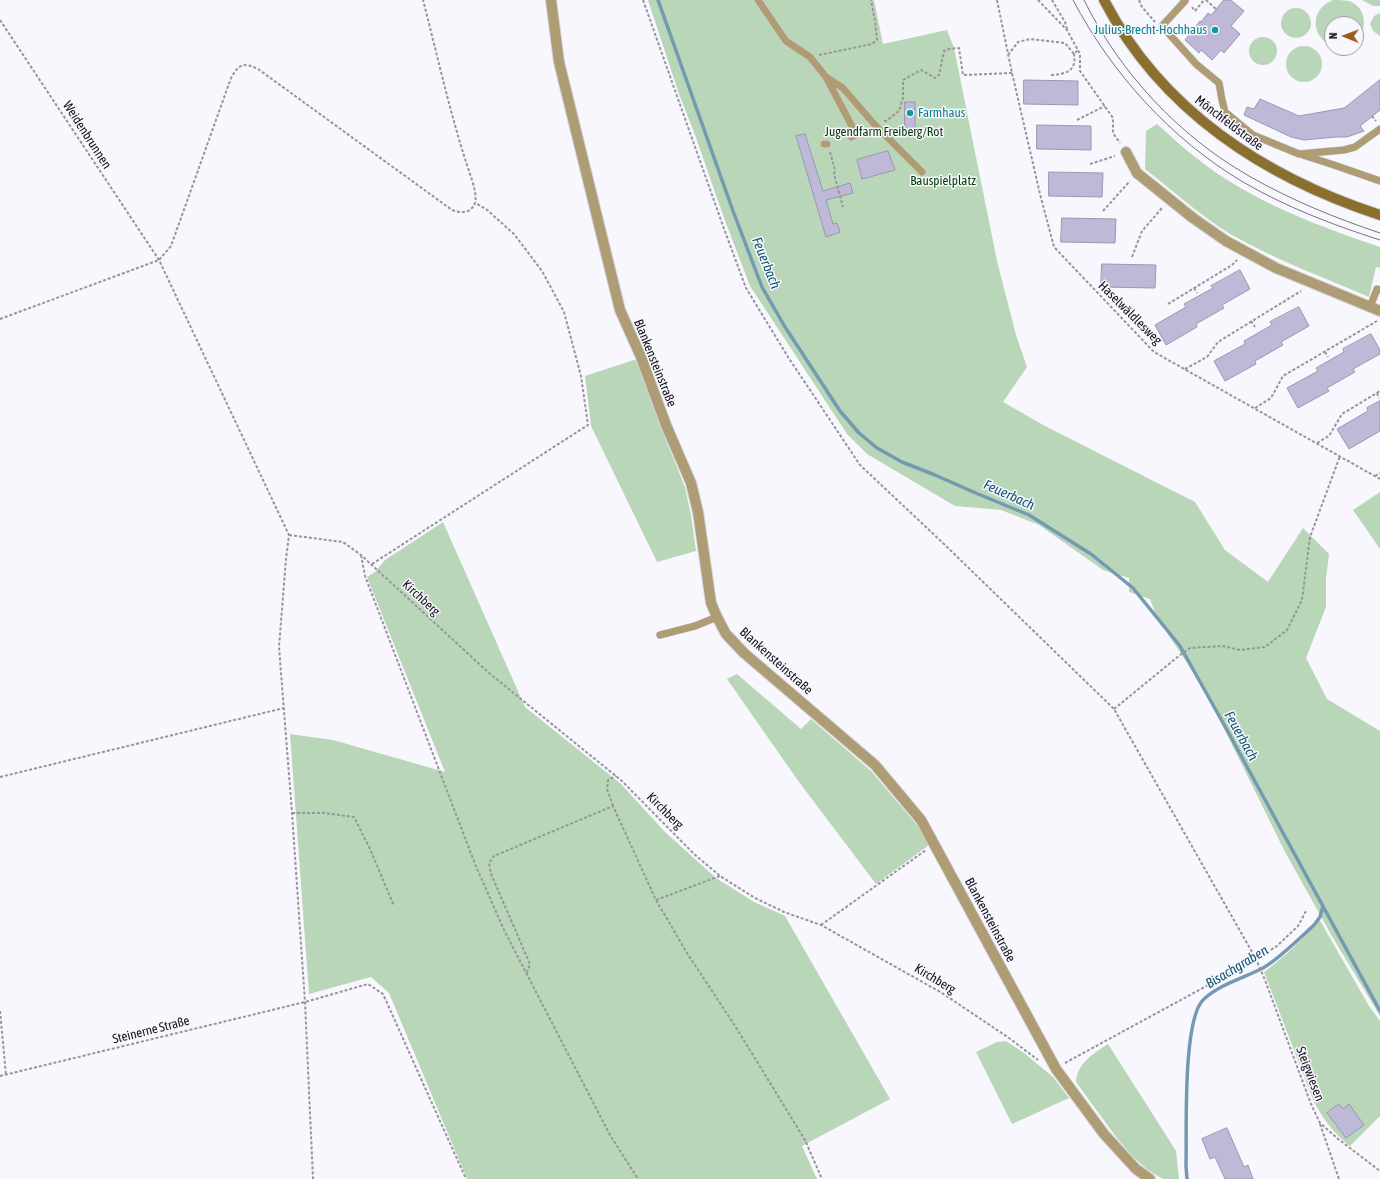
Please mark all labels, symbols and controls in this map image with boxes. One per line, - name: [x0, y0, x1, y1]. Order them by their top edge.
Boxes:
- north arrow: [1324, 16, 1364, 56]
- place label: Julius-Brecht-Hochhaus: [1094, 22, 1207, 38]
- marker: Julius-Brecht-Hochhaus: [1210, 25, 1220, 35]
- text: N: [1327, 32, 1339, 39]
- street label: Mönchfeldstraße: [1192, 92, 1266, 154]
- street label: Weidenbrunnen: [59, 98, 115, 172]
- place label: Farmhaus: [918, 105, 965, 121]
- marker: Farmhaus: [905, 108, 915, 118]
- park label: Jugendfarm Freiberg/Rot: [825, 124, 943, 140]
- park label: Bauspielplatz: [910, 173, 976, 189]
- water label: Feuerbach: [748, 235, 784, 291]
- street label: Haselwäldlesweg: [1095, 278, 1165, 348]
- street label: Blankensteinstraße: [630, 317, 680, 409]
- water label: Feuerbach: [981, 476, 1037, 514]
- street label: Kirchberg: [399, 577, 443, 619]
- street label: Blankensteinstraße: [736, 624, 816, 698]
- water label: Feuerbach: [1221, 708, 1261, 764]
- street label: Kirchberg: [643, 789, 687, 833]
- street label: Blankensteinstraße: [961, 875, 1019, 965]
- water label: Bisachgraben: [1203, 942, 1271, 992]
- street label: Kirchberg: [912, 961, 958, 997]
- street label: Steinerne Straße: [111, 1013, 191, 1047]
- street label: Steigwiesen: [1293, 1045, 1327, 1103]

